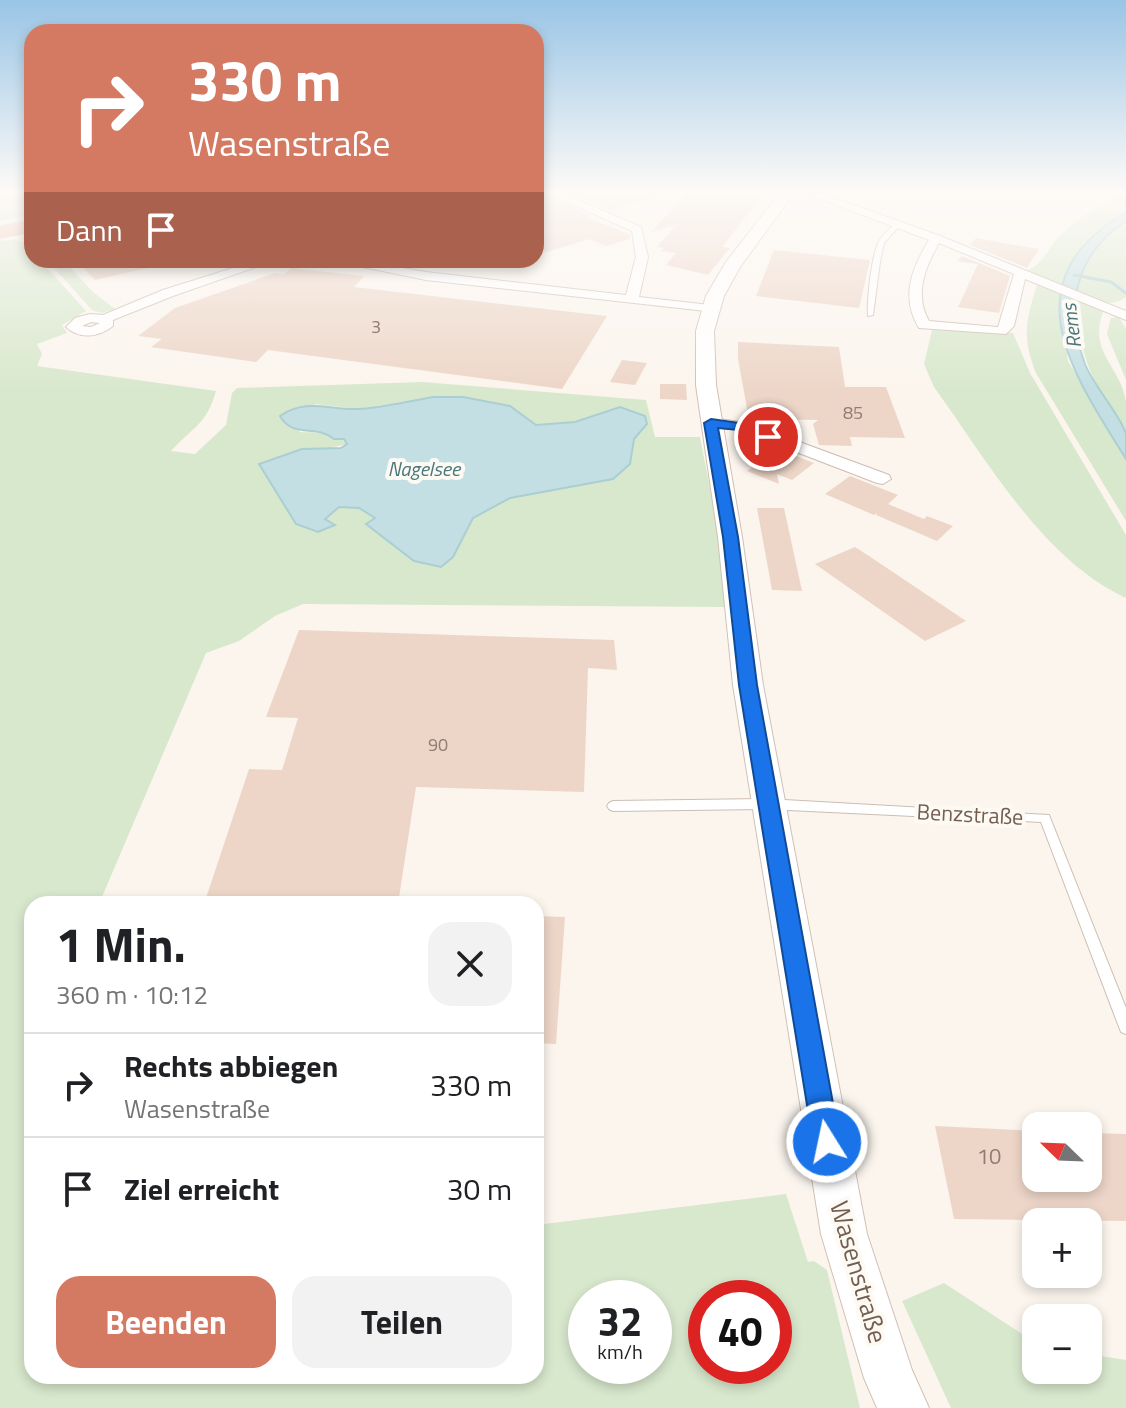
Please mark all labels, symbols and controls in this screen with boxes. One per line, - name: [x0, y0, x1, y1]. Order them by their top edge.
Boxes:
- text: 330 m: [188, 38, 341, 123]
- icon: right: [56, 56, 160, 160]
- text: Wasenstraße: [188, 115, 390, 170]
- text: Dann: [56, 207, 123, 253]
- icon: arrive: [139, 208, 183, 252]
- water label: Rems: [1053, 301, 1089, 350]
- house number: 3: [371, 313, 381, 340]
- house number: 85: [843, 399, 863, 426]
- pin: [734, 403, 802, 471]
- icon: arrive: [746, 415, 790, 459]
- water label: Nagelsee: [388, 453, 462, 484]
- house number: 90: [428, 731, 448, 758]
- street label: Benzstraße: [916, 794, 1024, 834]
- text: 1 Min.: [56, 908, 186, 981]
- button: close: [428, 922, 512, 1006]
- text: 360 m · 10:12: [56, 975, 208, 1014]
- text: Rechts abbiegen: [124, 1043, 338, 1089]
- text: 330 m: [430, 1062, 512, 1108]
- icon: right: [56, 1063, 100, 1107]
- text: Wasenstraße: [124, 1089, 270, 1128]
- position arrow: [785, 1100, 869, 1184]
- north arrow: [1022, 1112, 1102, 1192]
- map controls: [1022, 1112, 1102, 1384]
- house number: 10: [977, 1139, 1001, 1173]
- text: Ziel erreicht: [124, 1166, 279, 1212]
- text: 30 m: [447, 1166, 512, 1212]
- icon: arrive: [56, 1167, 100, 1211]
- street label: Wasenstraße: [820, 1196, 898, 1348]
- button: +: [1022, 1208, 1102, 1288]
- button: Beenden: [56, 1276, 276, 1368]
- button: Teilen: [292, 1276, 512, 1368]
- speed limit sign: 40: [688, 1280, 792, 1384]
- text: 32: [598, 1291, 642, 1352]
- button: −: [1022, 1304, 1102, 1384]
- text: km/h: [597, 1336, 643, 1367]

